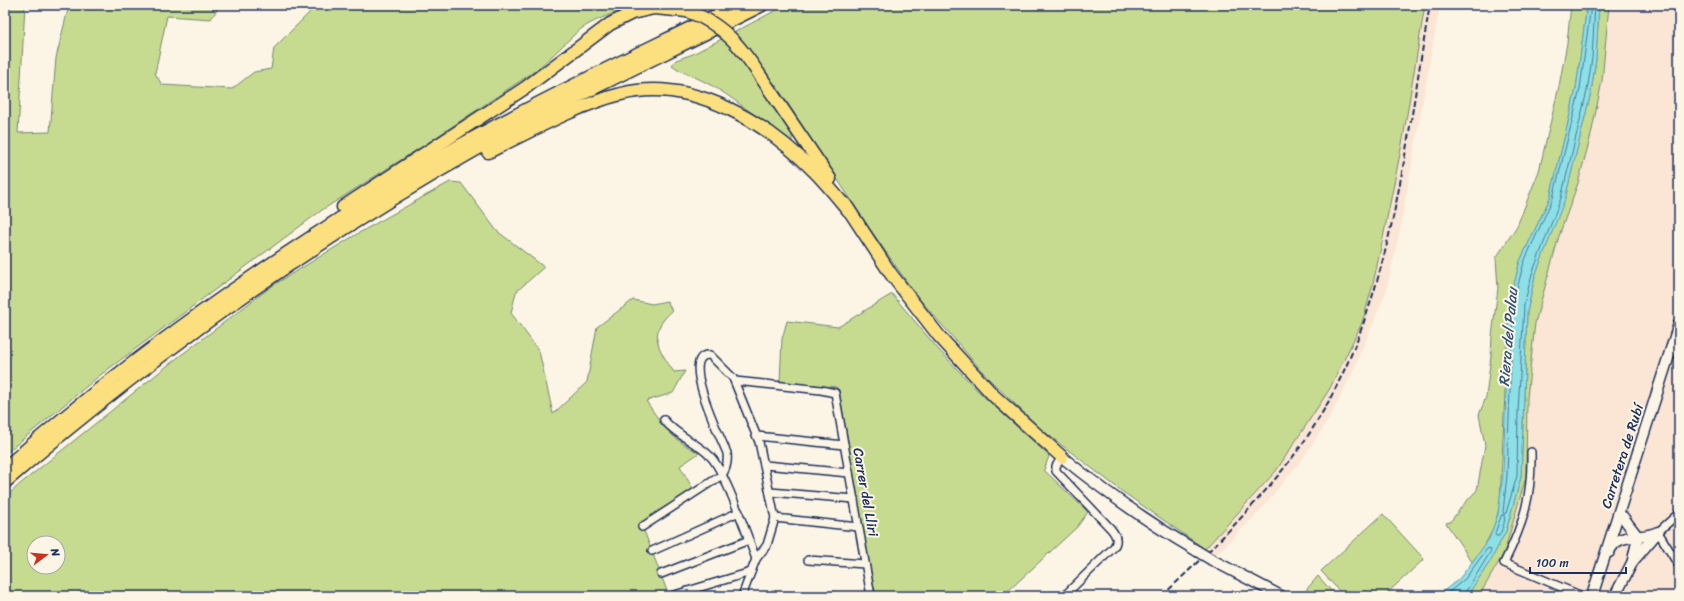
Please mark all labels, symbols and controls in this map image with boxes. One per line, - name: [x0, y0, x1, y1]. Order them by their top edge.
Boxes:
- water label: Riera del Palau: [1491, 285, 1525, 387]
- street label: Carretera de Rubí: [1594, 399, 1652, 512]
- street label: Carrer del Lliri: [845, 446, 886, 539]
- north arrow: [26, 535, 66, 575]
- text: N: [45, 545, 65, 559]
- scale bar: [1530, 549, 1626, 575]
- text: 100 m: [1536, 552, 1569, 574]

